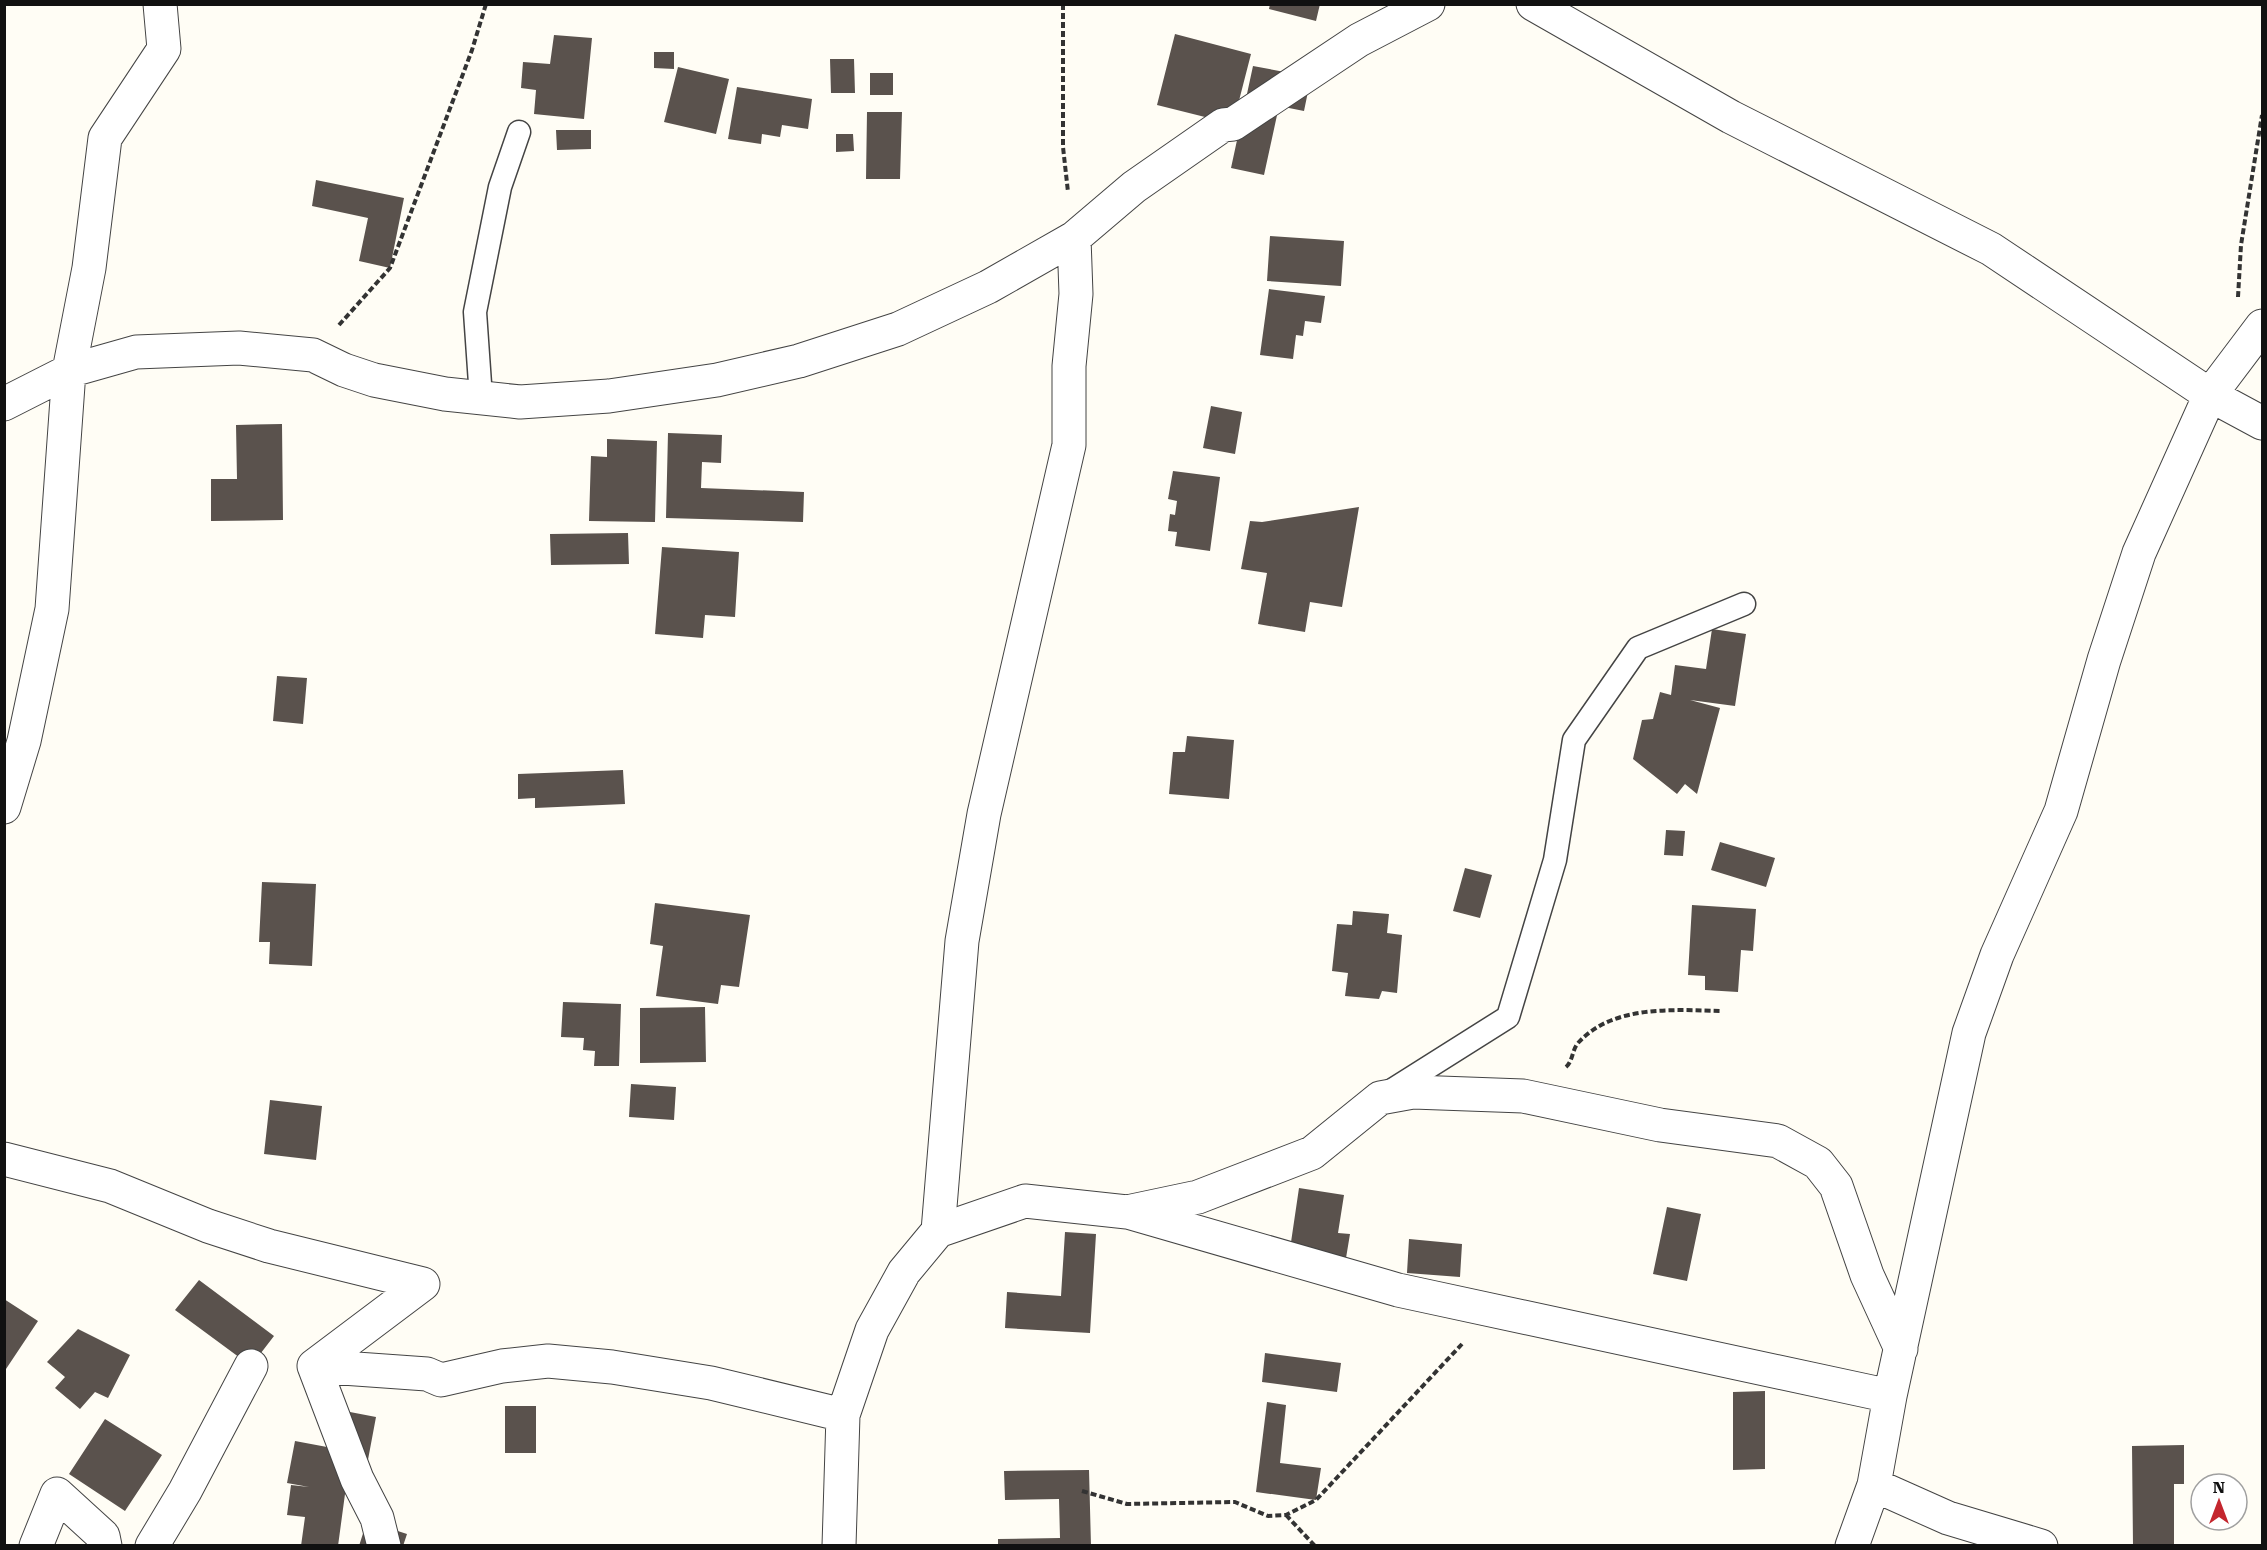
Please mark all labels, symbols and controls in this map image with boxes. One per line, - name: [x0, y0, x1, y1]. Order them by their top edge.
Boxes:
- north arrow: [2189, 1472, 2249, 1532]
- text: N: [2213, 1478, 2225, 1497]

